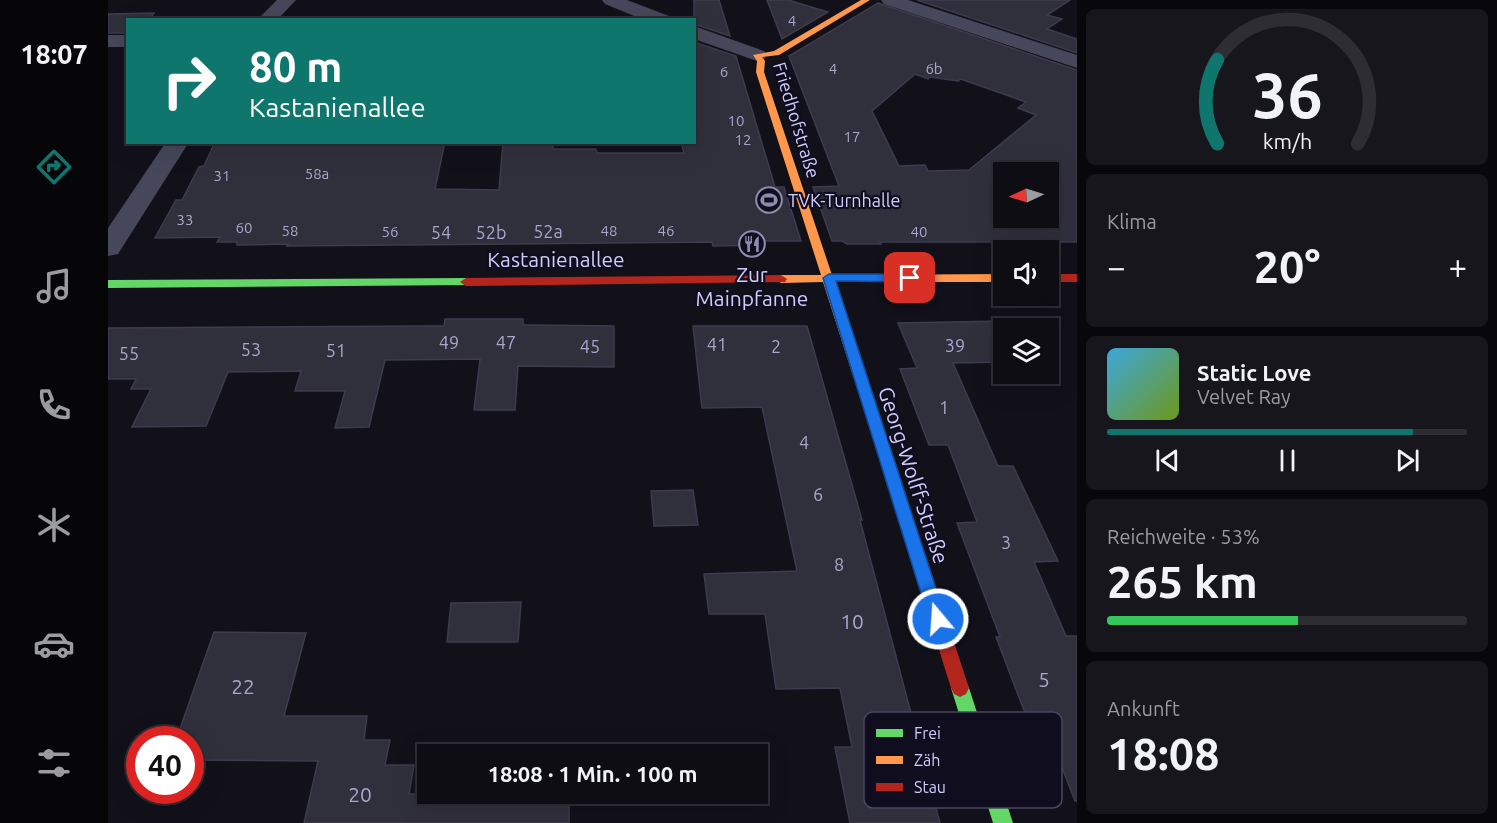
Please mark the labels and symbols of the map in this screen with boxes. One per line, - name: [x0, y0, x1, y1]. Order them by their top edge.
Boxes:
- house number: 4: [788, 12, 796, 29]
- street label: Friedhofstraße: [770, 60, 824, 180]
- house number: 4: [829, 60, 837, 77]
- house number: 6b: [925, 60, 943, 77]
- house number: 6: [720, 63, 728, 80]
- house number: 10: [728, 112, 744, 129]
- house number: 17: [844, 128, 860, 145]
- house number: 12: [735, 131, 751, 148]
- north arrow: [993, 162, 1059, 228]
- house number: 58a: [305, 165, 329, 182]
- house number: 31: [214, 167, 230, 184]
- sports icon: TVK-Turnhalle: [754, 185, 784, 215]
- place label: TVK-Turnhalle: [788, 190, 900, 210]
- house number: 33: [177, 211, 193, 228]
- house number: 60: [236, 219, 252, 236]
- house number: 52a: [533, 221, 563, 241]
- house number: 58: [282, 222, 298, 239]
- house number: 54: [431, 222, 451, 242]
- house number: 52b: [476, 222, 506, 242]
- house number: 48: [601, 222, 617, 239]
- house number: 46: [658, 222, 674, 239]
- house number: 56: [382, 223, 398, 240]
- house number: 40: [911, 223, 927, 240]
- restaurant icon: Zur Mainpfanne: [737, 229, 767, 259]
- street label: Kastanienallee: [487, 247, 625, 271]
- pin: [884, 252, 935, 303]
- place label: Zur Mainpfanne: [696, 262, 808, 310]
- house number: 49: [439, 332, 459, 352]
- house number: 47: [496, 332, 516, 352]
- house number: 41: [707, 334, 727, 354]
- house number: 39: [945, 335, 965, 355]
- house number: 45: [580, 336, 600, 356]
- house number: 2: [771, 336, 781, 356]
- house number: 53: [241, 339, 261, 359]
- house number: 51: [326, 340, 346, 360]
- house number: 55: [119, 343, 139, 363]
- street label: Georg-Wolff-Straße: [874, 383, 954, 567]
- house number: 1: [939, 397, 949, 417]
- house number: 4: [799, 432, 809, 452]
- house number: 6: [813, 484, 823, 504]
- house number: 3: [1001, 532, 1011, 552]
- house number: 8: [834, 554, 844, 574]
- position arrow: [906, 587, 970, 651]
- house number: 10: [840, 609, 864, 633]
- house number: 5: [1038, 667, 1050, 691]
- house number: 22: [231, 674, 255, 698]
- legend: [864, 712, 1062, 808]
- text: Frei: [914, 724, 941, 742]
- speed limit sign: 40: [126, 726, 204, 804]
- text: Zäh: [914, 751, 940, 769]
- text: Stau: [914, 778, 946, 796]
- house number: 20: [348, 782, 372, 806]

